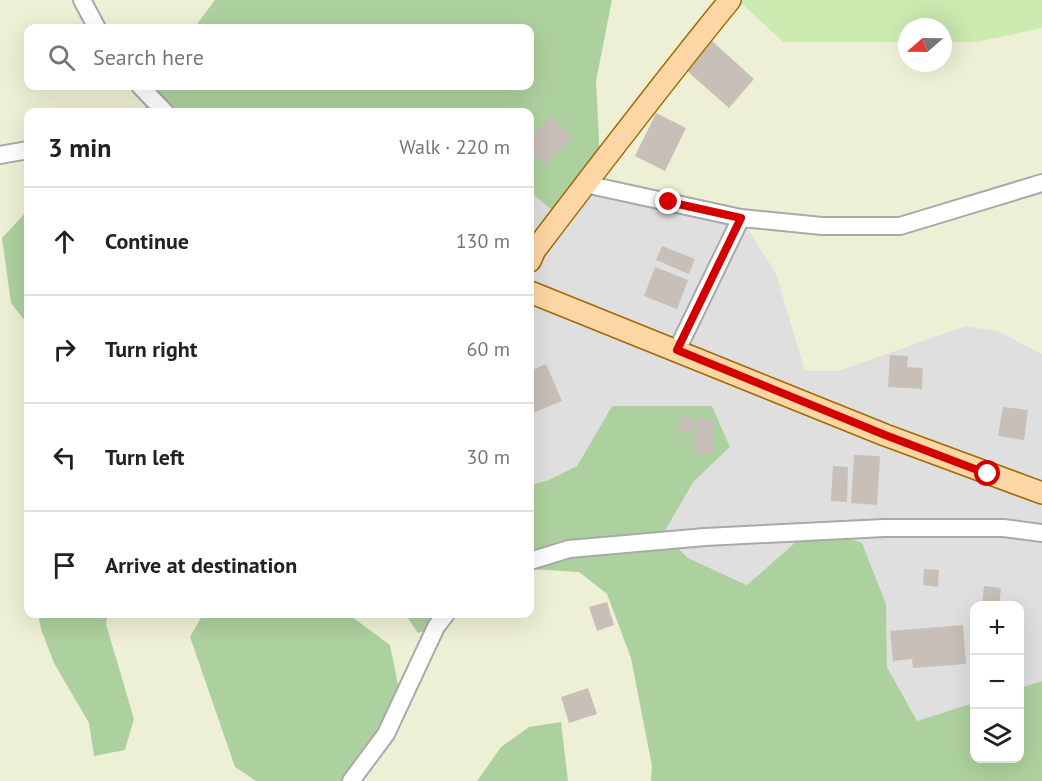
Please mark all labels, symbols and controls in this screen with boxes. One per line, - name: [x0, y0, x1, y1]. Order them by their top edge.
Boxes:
- north arrow: [898, 18, 952, 72]
- search box: [24, 24, 534, 90]
- icon: search: [45, 41, 78, 74]
- text: Search here: [93, 43, 204, 71]
- text: 3 min: [48, 131, 111, 164]
- text: Walk · 220 m: [399, 134, 510, 160]
- route end: [655, 188, 681, 214]
- icon: ahead: [48, 225, 81, 258]
- text: Continue: [105, 227, 189, 255]
- text: 130 m: [456, 228, 510, 254]
- icon: right: [48, 333, 81, 366]
- text: Turn right: [105, 335, 197, 363]
- text: 60 m: [467, 336, 510, 362]
- icon: left: [48, 441, 81, 474]
- text: Turn left: [105, 443, 185, 471]
- text: 30 m: [467, 444, 510, 470]
- route start: [974, 460, 1000, 486]
- icon: arrive: [48, 549, 81, 582]
- text: Arrive at destination: [105, 551, 297, 579]
- map controls: [970, 601, 1024, 763]
- button: +: [970, 601, 1024, 655]
- button: −: [970, 655, 1024, 709]
- button: layers: [970, 709, 1024, 763]

